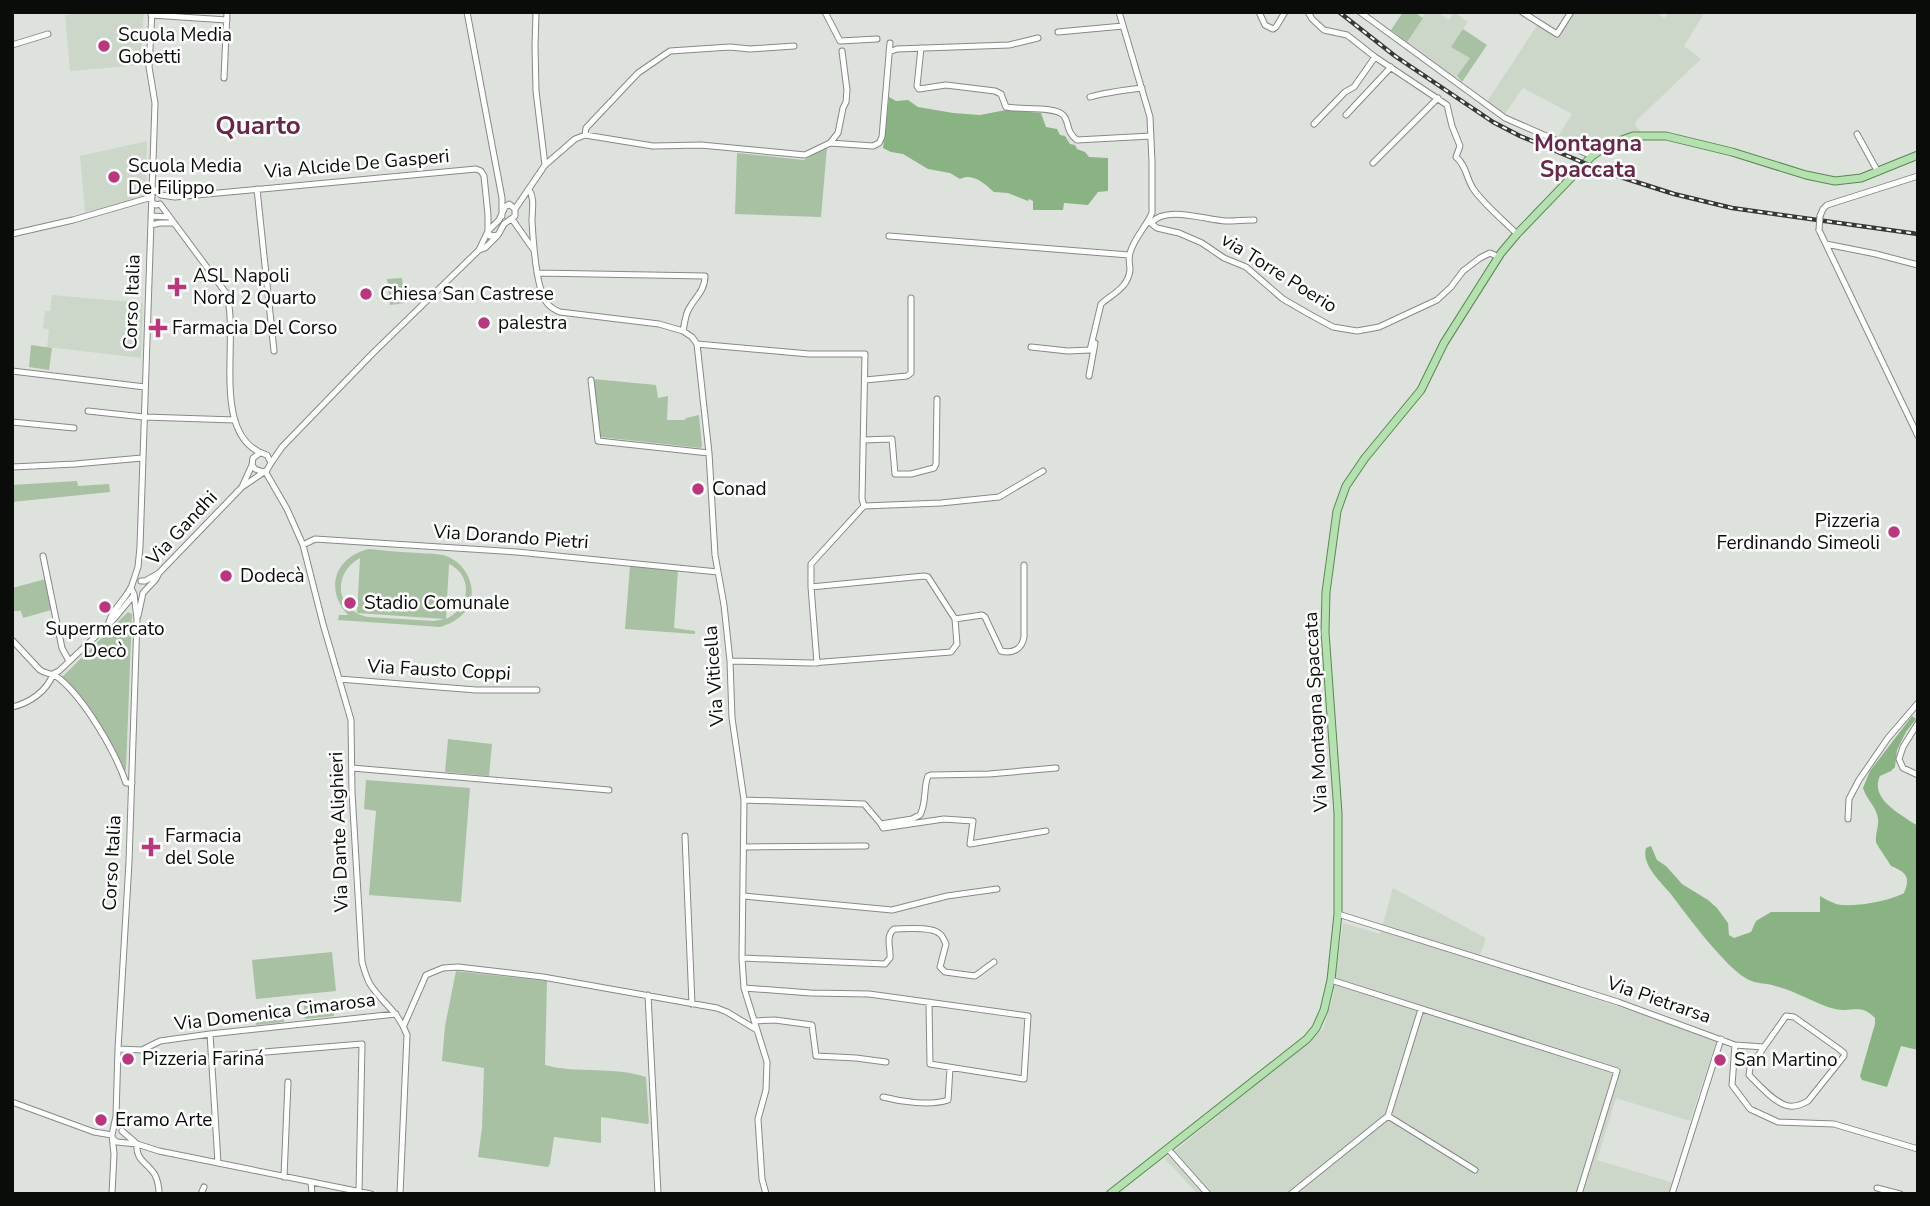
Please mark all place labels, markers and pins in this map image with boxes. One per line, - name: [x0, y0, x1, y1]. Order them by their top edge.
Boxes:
- place label: Scuola Media Gobetti: [118, 22, 232, 70]
- marker: Scuola Media Gobetti: [96, 38, 112, 54]
- place label: Scuola Media De Filippo: [128, 153, 242, 201]
- marker: Scuola Media De Filippo: [106, 169, 122, 185]
- place label: ASL Napoli Nord 2 Quarto: [193, 263, 316, 311]
- marker: ASL Napoli Nord 2 Quarto: [167, 277, 187, 297]
- place label: Chiesa San Castrese: [380, 281, 554, 307]
- marker: Chiesa San Castrese: [358, 286, 374, 302]
- place label: palestra: [498, 310, 567, 336]
- place label: Farmacia Del Corso: [172, 315, 337, 341]
- marker: palestra: [476, 315, 492, 331]
- marker: Farmacia Del Corso: [150, 320, 166, 336]
- place label: Conad: [712, 476, 767, 502]
- marker: Conad: [690, 481, 706, 497]
- place label: Pizzeria Ferdinando Simeoli: [1716, 508, 1880, 556]
- marker: Pizzeria Ferdinando Simeoli: [1886, 524, 1902, 540]
- place label: Dodecà: [240, 563, 305, 589]
- marker: Dodecà: [218, 568, 234, 584]
- place label: Stadio Comunale: [364, 590, 509, 616]
- marker: Stadio Comunale: [342, 595, 358, 611]
- marker: Supermercato Decò: [97, 599, 113, 615]
- place label: Supermercato Decò: [45, 616, 165, 664]
- place label: Farmacia del Sole: [165, 823, 242, 871]
- marker: Farmacia del Sole: [143, 839, 159, 855]
- place label: Pizzeria Fariná: [142, 1046, 264, 1072]
- place label: San Martino: [1734, 1047, 1837, 1073]
- marker: Pizzeria Fariná: [120, 1051, 136, 1067]
- marker: San Martino: [1712, 1052, 1728, 1068]
- place label: Eramo Arte: [115, 1107, 212, 1133]
- marker: Eramo Arte: [93, 1112, 109, 1128]

